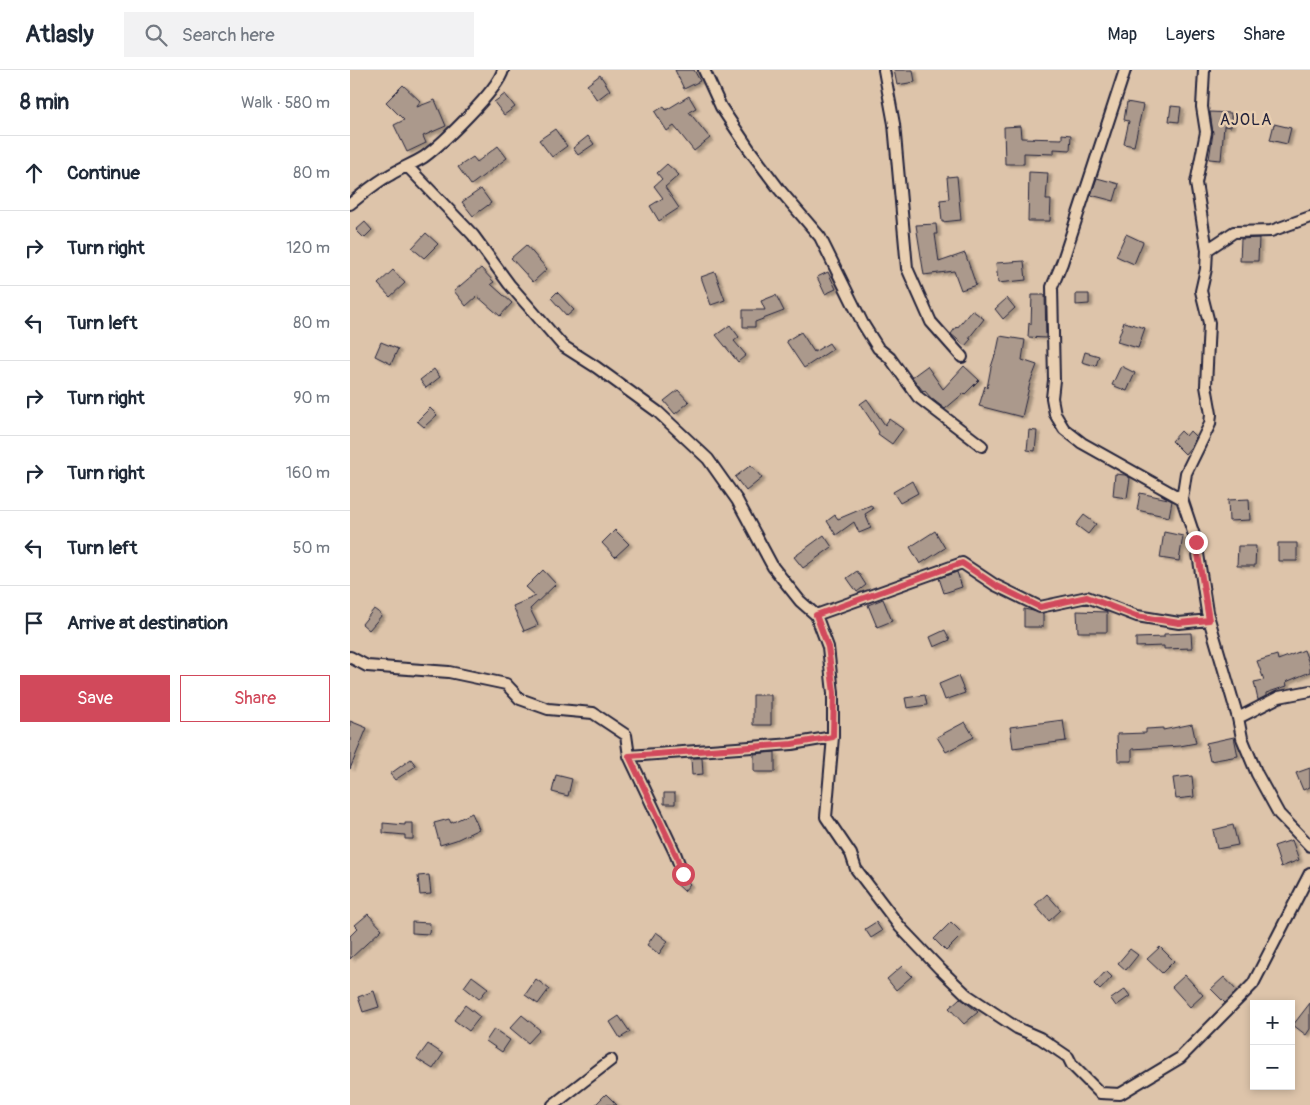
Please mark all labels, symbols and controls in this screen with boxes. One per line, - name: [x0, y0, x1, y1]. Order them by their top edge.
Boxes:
- search box: [124, 12, 474, 57]
- text: Atlasly: [25, 20, 94, 49]
- icon: search: [142, 21, 170, 49]
- text: Search here: [182, 23, 275, 47]
- text: Map: [1108, 23, 1137, 46]
- text: Layers: [1165, 23, 1215, 46]
- text: Share: [1243, 23, 1285, 46]
- text: 8 min: [20, 89, 69, 116]
- text: Walk · 580 m: [241, 93, 330, 113]
- district label: AJOLA: [1220, 110, 1272, 130]
- icon: ahead: [20, 159, 48, 187]
- text: Continue: [67, 161, 140, 185]
- text: 80 m: [293, 163, 330, 183]
- icon: right: [20, 234, 48, 262]
- text: Turn right: [67, 236, 145, 260]
- text: 120 m: [286, 238, 330, 258]
- icon: left: [20, 309, 48, 337]
- text: Turn left: [67, 311, 137, 335]
- text: 80 m: [293, 313, 330, 333]
- icon: right: [20, 384, 48, 412]
- text: Turn right: [67, 386, 145, 410]
- text: 90 m: [293, 388, 330, 408]
- icon: right: [20, 459, 48, 487]
- text: Turn right: [67, 461, 145, 485]
- text: 160 m: [286, 463, 330, 483]
- route end: [1185, 531, 1208, 554]
- icon: left: [20, 534, 48, 562]
- text: Turn left: [67, 536, 137, 560]
- text: 50 m: [293, 538, 330, 558]
- icon: arrive: [20, 609, 48, 637]
- text: Arrive at destination: [67, 611, 228, 635]
- button: Save: [20, 675, 170, 722]
- button: Share: [180, 675, 330, 722]
- route start: [672, 863, 695, 886]
- map controls: [1250, 1000, 1295, 1090]
- button: +: [1250, 1000, 1295, 1045]
- button: −: [1250, 1045, 1295, 1090]

